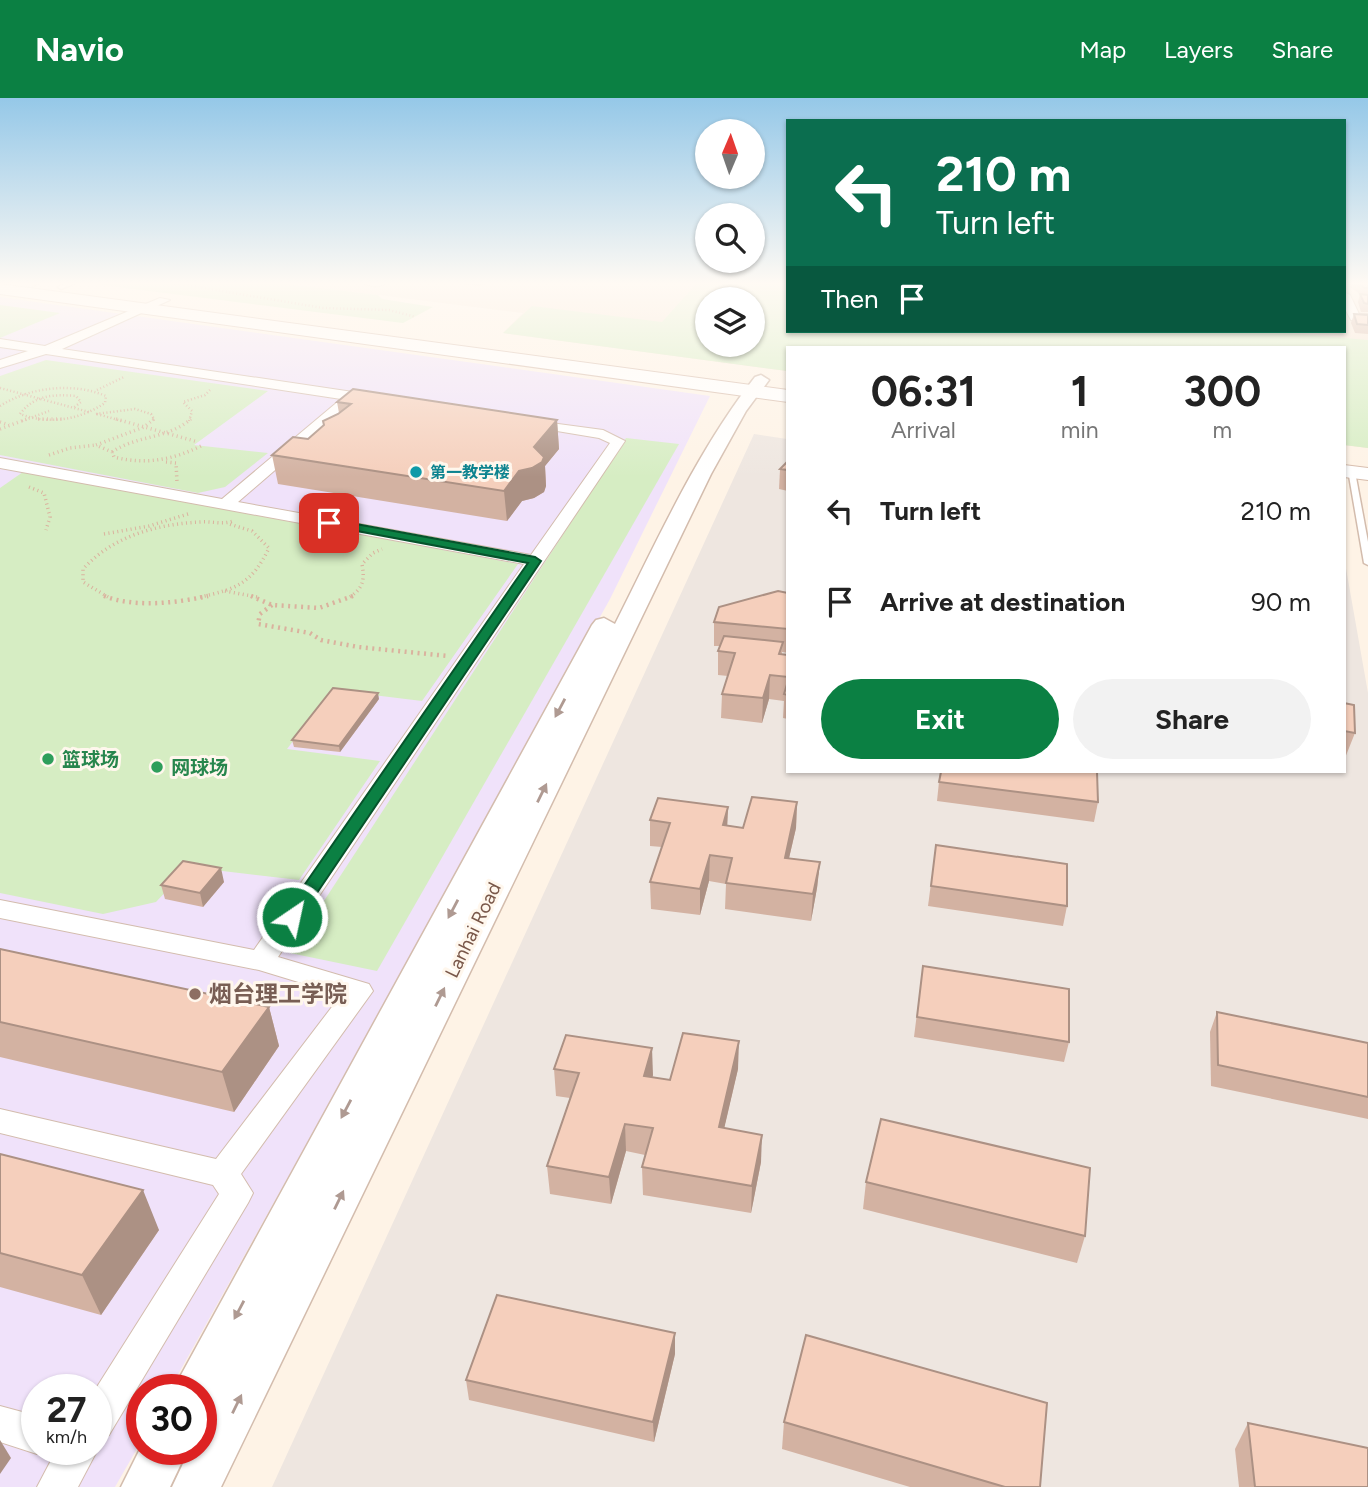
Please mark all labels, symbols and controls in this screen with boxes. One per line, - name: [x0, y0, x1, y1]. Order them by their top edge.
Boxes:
- text: Navio: [35, 30, 124, 69]
- text: Map: [1079, 35, 1126, 64]
- text: Layers: [1164, 35, 1233, 64]
- text: Share: [1271, 35, 1333, 64]
- north arrow: [695, 119, 765, 189]
- map controls: [695, 119, 765, 357]
- text: 210 m: [936, 144, 1071, 203]
- icon: left: [821, 147, 912, 238]
- button: search: [695, 203, 765, 273]
- text: Turn left: [936, 204, 1055, 242]
- icon: arrive: [893, 280, 931, 318]
- text: Then: [821, 283, 879, 315]
- button: layers: [695, 287, 765, 357]
- text: 06:31: [871, 366, 976, 417]
- text: 1: [1071, 366, 1089, 417]
- text: 300: [1183, 366, 1261, 417]
- text: Arrival: [891, 416, 956, 444]
- text: min: [1061, 416, 1099, 444]
- text: m: [1213, 416, 1232, 444]
- place label: 第一教学楼: [430, 463, 510, 482]
- marker: 第一教学楼: [408, 464, 424, 480]
- icon: left: [821, 492, 859, 530]
- pin: [299, 493, 359, 553]
- text: Turn left: [880, 495, 981, 527]
- text: 210 m: [1241, 495, 1311, 527]
- icon: arrive: [310, 504, 348, 542]
- icon: arrive: [821, 583, 859, 621]
- text: Arrive at destination: [880, 586, 1125, 618]
- text: 90 m: [1251, 586, 1311, 618]
- button: Exit: [821, 679, 1059, 759]
- button: Share: [1073, 679, 1311, 759]
- one-way arrow: [555, 698, 566, 718]
- place label: 篮球场: [62, 748, 119, 771]
- marker: 篮球场: [40, 751, 56, 767]
- place label: 网球场: [171, 756, 228, 779]
- marker: 网球场: [149, 759, 165, 775]
- one-way arrow: [536, 783, 547, 803]
- street label: Lanhai Road: [440, 879, 506, 981]
- position arrow: [255, 880, 329, 954]
- one-way arrow: [447, 899, 459, 919]
- place label: 烟台理工学院: [209, 980, 347, 1008]
- marker: 烟台理工学院: [187, 986, 203, 1002]
- one-way arrow: [435, 987, 446, 1007]
- one-way arrow: [340, 1100, 352, 1119]
- one-way arrow: [333, 1190, 344, 1210]
- one-way arrow: [233, 1300, 245, 1320]
- speed limit sign: 30: [126, 1374, 217, 1465]
- text: 27: [47, 1389, 86, 1431]
- one-way arrow: [232, 1394, 243, 1414]
- text: km/h: [46, 1426, 87, 1448]

